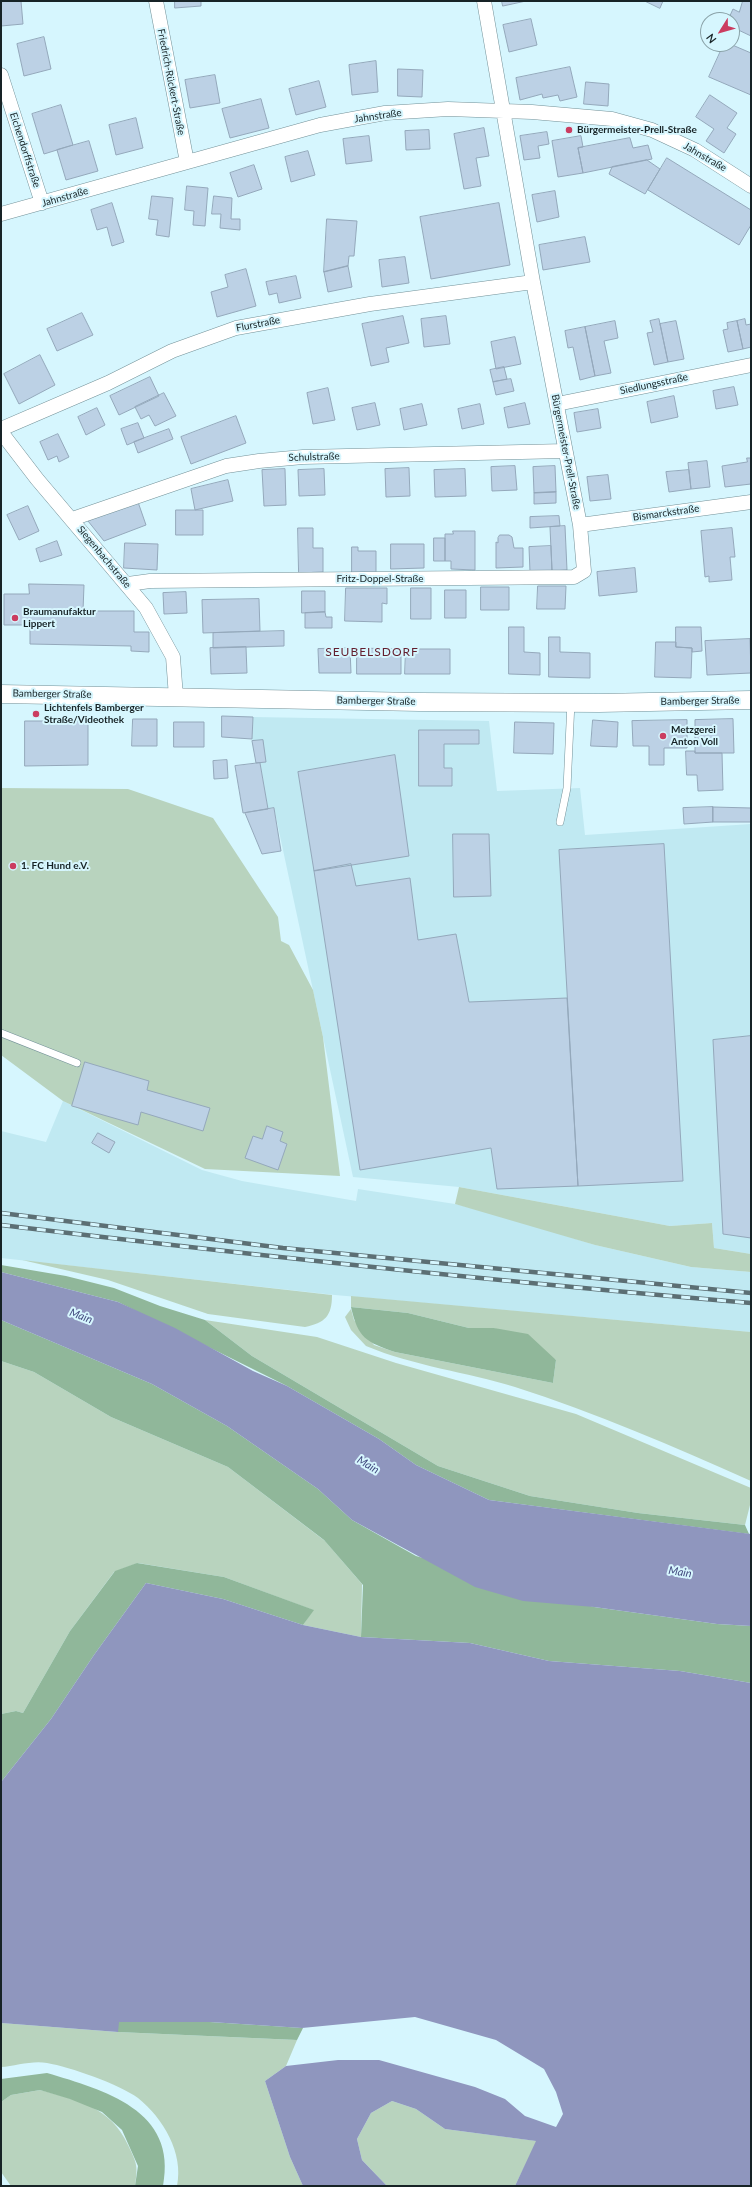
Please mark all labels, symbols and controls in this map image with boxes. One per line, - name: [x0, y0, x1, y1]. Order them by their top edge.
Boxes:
- north arrow: [700, 12, 740, 52]
- street label: Friedrich-Rückert-Straße: [155, 28, 187, 136]
- text: N: [703, 32, 719, 46]
- street label: Jahnstraße: [354, 107, 402, 125]
- street label: Eichendorffstraße: [7, 111, 43, 189]
- place label: Bürgermeister-Prell-Straße: [577, 124, 697, 136]
- marker: Bürgermeister-Prell-Straße: [564, 125, 574, 135]
- street label: Jahnstraße: [681, 140, 729, 174]
- street label: Jahnstraße: [40, 185, 90, 209]
- street label: Flurstraße: [235, 314, 281, 334]
- street label: Siedlungsstraße: [619, 371, 689, 397]
- street label: Bürgermeister-Prell-Straße: [549, 393, 583, 511]
- street label: Schulstraße: [288, 450, 340, 464]
- street label: Bismarckstraße: [632, 502, 700, 524]
- street label: Siegenbachstraße: [74, 523, 134, 591]
- street label: Fritz-Doppel-Straße: [336, 573, 424, 585]
- place label: Braumanufaktur Lippert: [23, 606, 96, 630]
- marker: Braumanufaktur Lippert: [10, 613, 20, 623]
- district label: SEUBELSDORF: [325, 645, 419, 659]
- street label: Bamberger Straße: [12, 687, 92, 701]
- street label: Bamberger Straße: [336, 694, 416, 708]
- street label: Bamberger Straße: [660, 694, 740, 708]
- place label: Lichtenfels Bamberger Straße/Videothek: [44, 702, 144, 726]
- marker: Lichtenfels Bamberger Straße/Videothek: [31, 709, 41, 719]
- place label: Metzgerei Anton Voll: [671, 724, 718, 748]
- marker: Metzgerei Anton Voll: [658, 731, 668, 741]
- place label: 1. FC Hund e.V.: [21, 860, 89, 872]
- marker: 1. FC Hund e.V.: [8, 861, 18, 871]
- water label: Main: [68, 1306, 94, 1326]
- water label: Main: [355, 1453, 381, 1477]
- water label: Main: [667, 1564, 693, 1580]

